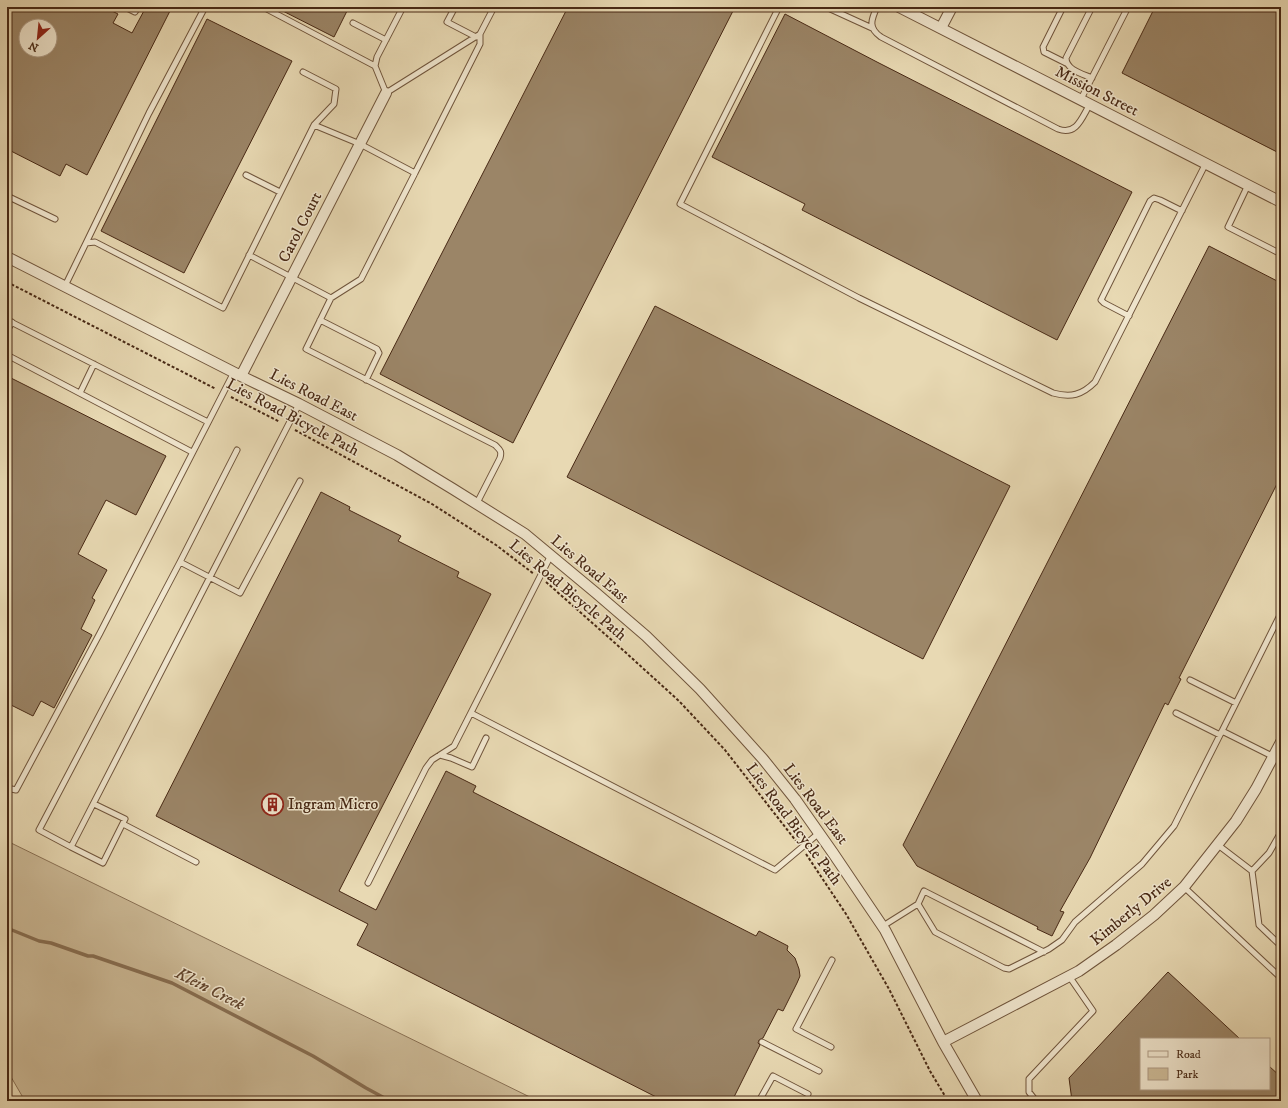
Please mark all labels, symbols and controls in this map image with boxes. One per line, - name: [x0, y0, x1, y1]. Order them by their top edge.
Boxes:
- north arrow: [18, 18, 58, 58]
- text: N: [27, 38, 41, 54]
- street label: Mission Street: [1052, 61, 1142, 121]
- street label: Carol Court: [274, 188, 326, 266]
- street label: Lies Road East: [267, 364, 361, 426]
- street label: Lies Road Bicycle Path: [223, 374, 363, 461]
- street label: Lies Road East: [547, 530, 633, 608]
- street label: Lies Road Bicycle Path: [505, 535, 631, 645]
- street label: Lies Road Bicycle Path: [742, 759, 847, 889]
- street label: Lies Road East: [779, 760, 853, 848]
- building icon: Ingram Micro: [260, 791, 286, 817]
- place label: Ingram Micro: [288, 794, 379, 814]
- street label: Kimberly Drive: [1086, 872, 1176, 950]
- water label: Klein Creek: [171, 962, 249, 1016]
- legend: [1140, 1038, 1270, 1090]
- text: Road: [1176, 1047, 1201, 1062]
- text: Park: [1176, 1067, 1198, 1082]

